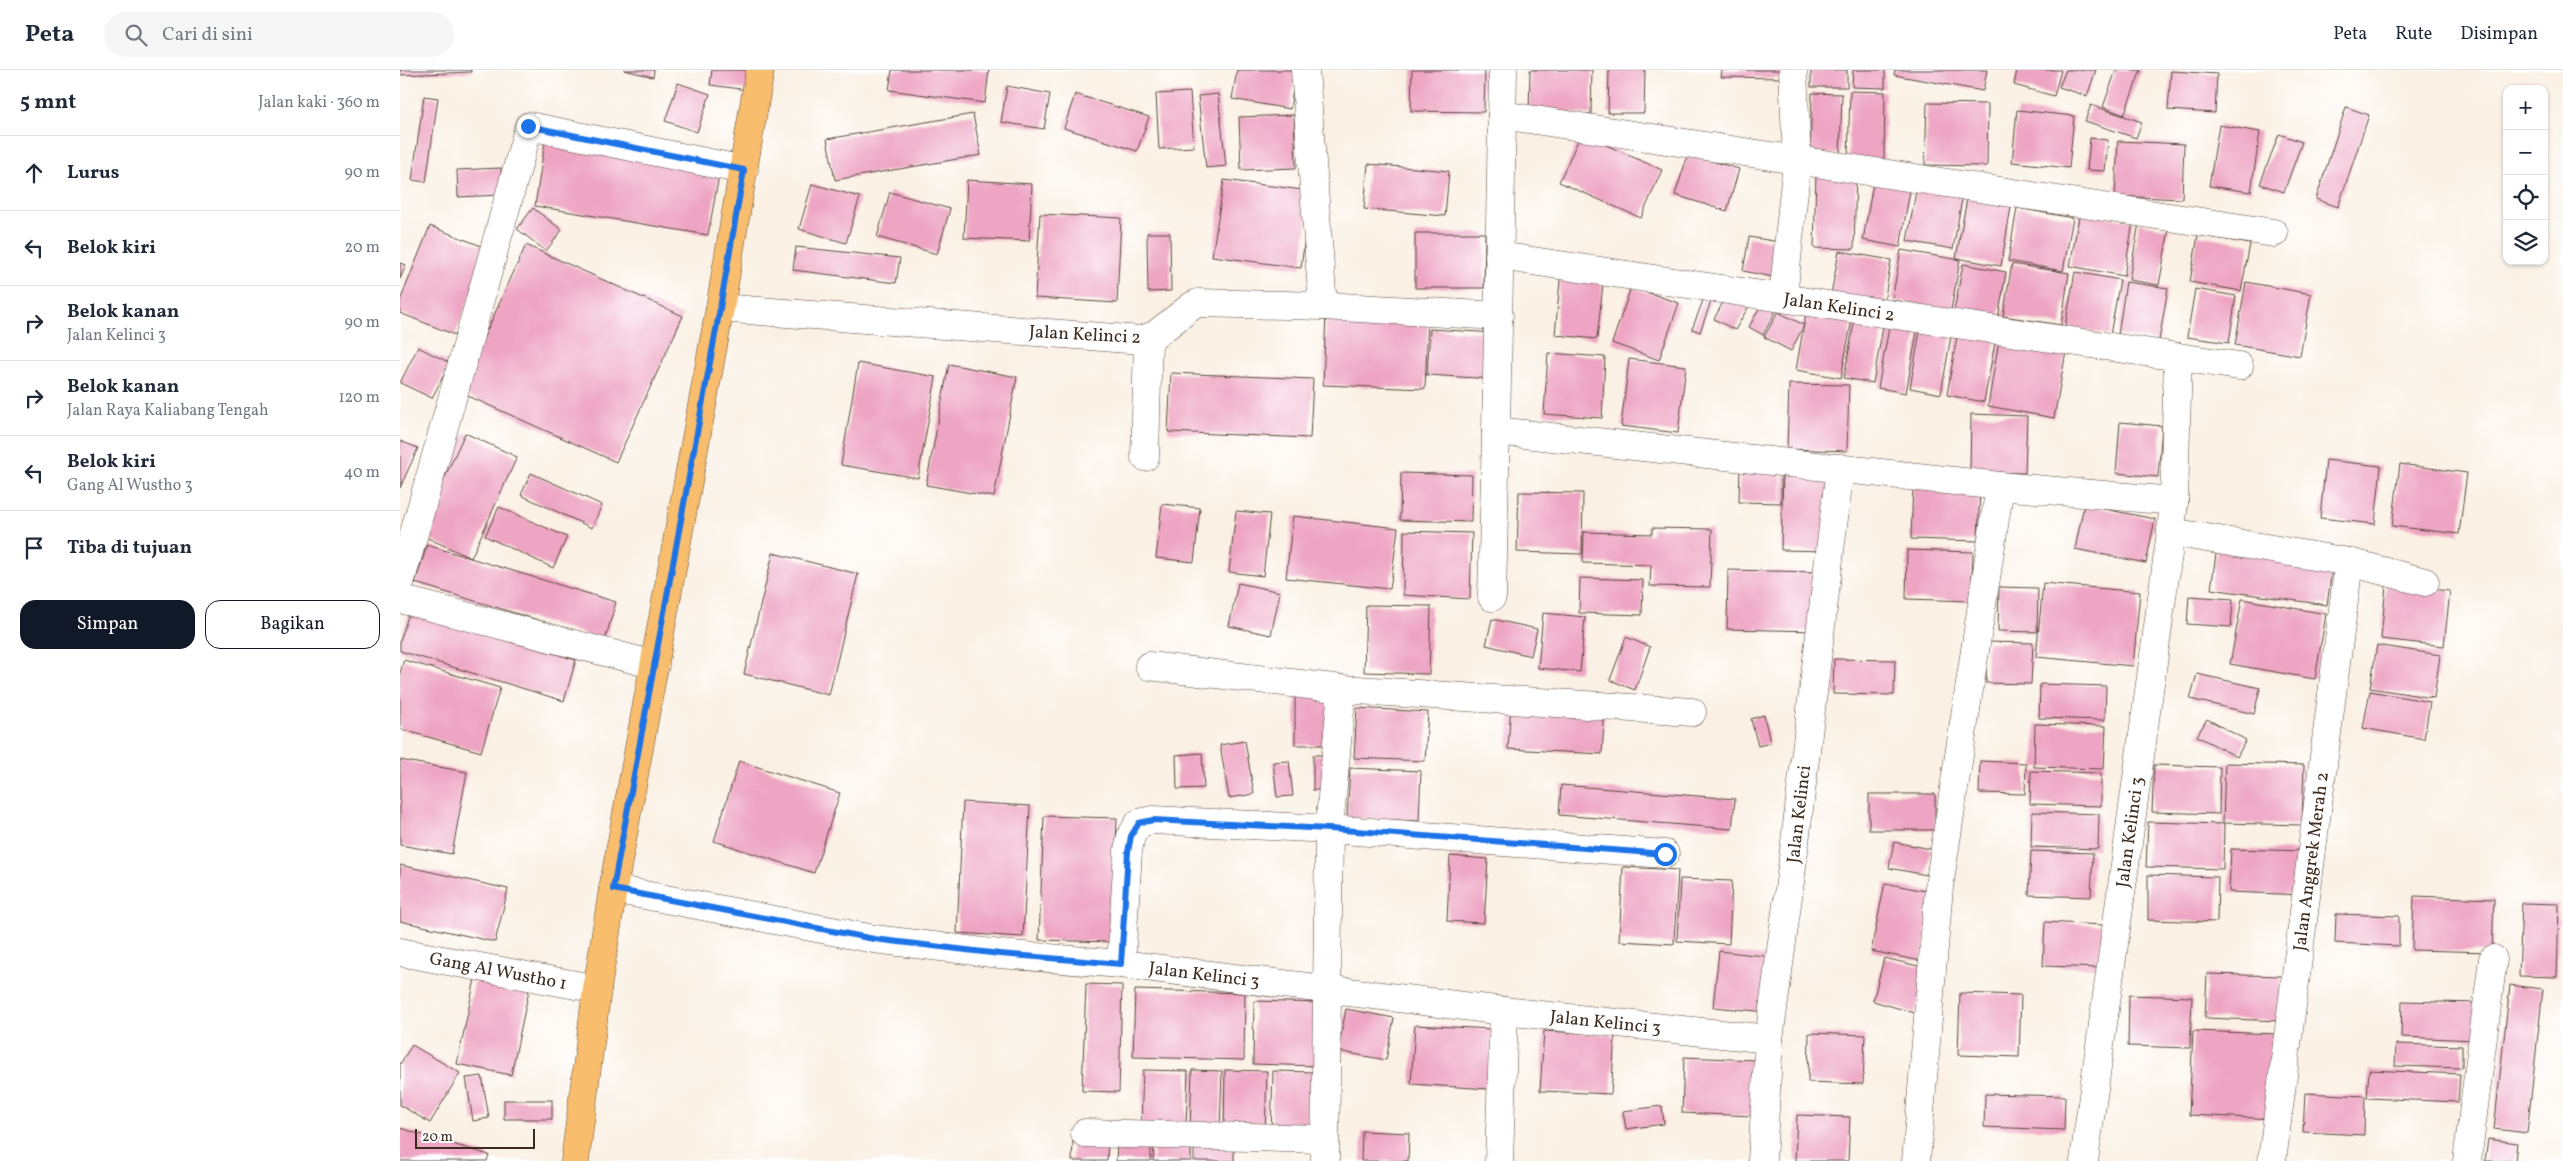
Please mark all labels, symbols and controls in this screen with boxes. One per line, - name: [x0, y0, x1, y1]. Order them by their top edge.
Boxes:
- search box: [104, 12, 454, 57]
- text: Peta: [25, 18, 74, 52]
- icon: search: [122, 21, 150, 49]
- text: Cari di sini: [162, 22, 253, 48]
- text: Peta: [2333, 22, 2367, 47]
- text: Rute: [2395, 22, 2432, 47]
- text: Disimpan: [2460, 22, 2538, 47]
- map controls: [2503, 85, 2548, 265]
- button: +: [2503, 85, 2548, 130]
- text: 5 mnt: [20, 88, 76, 117]
- text: Jalan kaki · 360 m: [258, 92, 380, 114]
- route end: [517, 115, 540, 138]
- button: −: [2503, 130, 2548, 175]
- icon: ahead: [20, 159, 48, 187]
- text: Lurus: [67, 160, 119, 186]
- text: 90 m: [344, 162, 380, 184]
- button: locate: [2503, 175, 2548, 220]
- button: layers: [2503, 220, 2548, 265]
- icon: left: [20, 234, 48, 262]
- text: Belok kiri: [67, 235, 156, 261]
- text: 20 m: [345, 237, 380, 259]
- street label: Jalan Kelinci 2: [1782, 287, 1896, 329]
- text: Belok kanan: [67, 299, 179, 325]
- icon: right: [20, 309, 48, 337]
- text: 90 m: [344, 312, 380, 334]
- street label: Jalan Kelinci 2: [1028, 320, 1141, 351]
- text: Jalan Kelinci 3: [67, 325, 166, 347]
- text: Belok kanan: [67, 374, 179, 400]
- icon: right: [20, 384, 48, 412]
- text: 120 m: [338, 387, 380, 409]
- text: Jalan Raya Kaliabang Tengah: [67, 400, 269, 422]
- text: Belok kiri: [67, 449, 156, 475]
- icon: left: [20, 459, 48, 487]
- text: 40 m: [344, 462, 380, 484]
- text: Gang Al Wustho 3: [67, 475, 193, 497]
- icon: arrive: [20, 534, 48, 562]
- text: Tiba di tujuan: [67, 535, 192, 561]
- button: Simpan: [20, 600, 195, 649]
- button: Bagikan: [205, 600, 380, 649]
- street label: Jalan Kelinci: [1782, 764, 1818, 865]
- street label: Jalan Anggrek Merah 2: [2288, 771, 2336, 953]
- street label: Jalan Kelinci 3: [2111, 775, 2151, 889]
- route start: [1654, 843, 1677, 866]
- street label: Gang Al Wustho 1: [427, 947, 569, 997]
- street label: Jalan Kelinci 3: [1147, 957, 1261, 995]
- street label: Jalan Kelinci 3: [1549, 1005, 1662, 1042]
- scale bar: [415, 1126, 535, 1149]
- text: 20 m: [422, 1128, 453, 1147]

